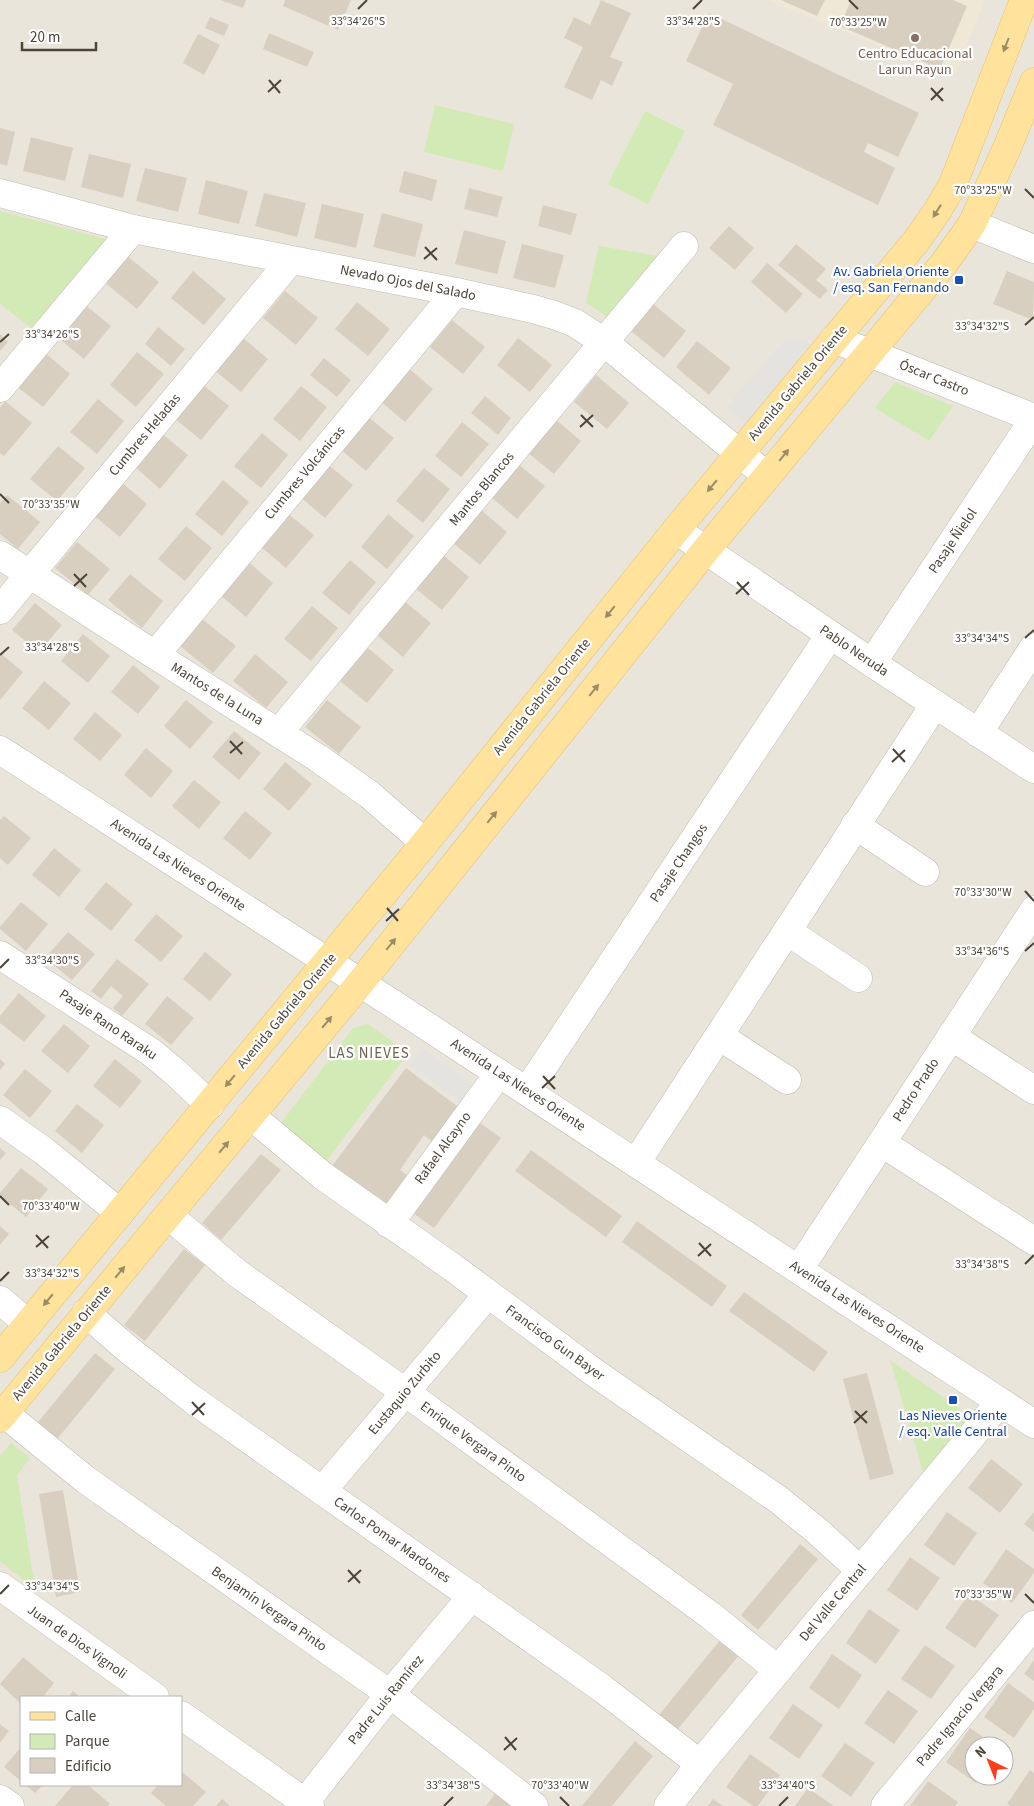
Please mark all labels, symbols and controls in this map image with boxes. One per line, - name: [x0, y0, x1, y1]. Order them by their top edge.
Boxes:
- text: 33°34'26"S: [331, 13, 385, 30]
- text: 33°34'28"S: [666, 13, 720, 30]
- text: 70°33'25"W: [829, 14, 887, 31]
- scale bar: [22, 20, 96, 52]
- text: 20 m: [30, 27, 60, 48]
- marker: Centro Educacional Larun Rayun: [909, 32, 921, 44]
- one-way arrow: [1002, 38, 1010, 53]
- place label: Centro Educacional Larun Rayun: [858, 44, 972, 80]
- text: 70°33'25"W: [954, 182, 1012, 199]
- one-way arrow: [932, 204, 941, 218]
- street label: Nevado Ojos del Salado: [338, 260, 478, 306]
- place label: Av. Gabriela Oriente / esq. San Fernando: [833, 262, 949, 298]
- marker: Av. Gabriela Oriente / esq. San Fernando: [953, 274, 965, 286]
- text: 33°34'32"S: [955, 318, 1009, 335]
- street label: Avenida Gabriela Oriente: [744, 321, 852, 445]
- text: 33°34'26"S: [25, 326, 79, 343]
- street label: Óscar Castro: [896, 355, 972, 401]
- street label: Cumbres Heladas: [104, 389, 186, 481]
- street label: Cumbres Volcánicas: [260, 422, 350, 524]
- street label: Mantos Blancos: [445, 447, 519, 531]
- one-way arrow: [779, 449, 790, 462]
- one-way arrow: [707, 479, 718, 492]
- text: 70°33'35"W: [22, 496, 80, 513]
- street label: Pasaje Ñielol: [924, 504, 982, 578]
- one-way arrow: [605, 605, 616, 618]
- street label: Pablo Neruda: [815, 621, 893, 681]
- text: 33°34'34"S: [955, 630, 1009, 647]
- street label: Avenida Gabriela Oriente: [488, 634, 596, 760]
- text: 33°34'28"S: [25, 639, 79, 656]
- street label: Mantos de la Luna: [167, 658, 267, 730]
- one-way arrow: [588, 684, 599, 697]
- one-way arrow: [487, 811, 498, 824]
- street label: Avenida Las Nieves Oriente: [107, 814, 250, 916]
- street label: Pasaje Changos: [645, 820, 713, 906]
- text: 70°33'30"W: [954, 884, 1012, 901]
- one-way arrow: [385, 938, 396, 951]
- text: 33°34'36"S: [955, 943, 1009, 960]
- street label: Avenida Gabriela Oriente: [233, 949, 341, 1073]
- text: 33°34'30"S: [25, 952, 79, 969]
- street label: Pasaje Rano Raraku: [55, 985, 161, 1065]
- one-way arrow: [322, 1016, 333, 1029]
- street label: Avenida Las Nieves Oriente: [447, 1034, 590, 1136]
- district label: LAS NIEVES: [328, 1043, 410, 1064]
- street label: Pedro Prado: [888, 1054, 944, 1126]
- one-way arrow: [224, 1074, 235, 1087]
- street label: Rafael Alcayno: [410, 1108, 476, 1188]
- one-way arrow: [218, 1141, 229, 1154]
- text: 70°33'40"W: [22, 1198, 80, 1215]
- street label: Avenida Las Nieves Oriente: [786, 1256, 929, 1358]
- text: 33°34'38"S: [955, 1256, 1009, 1273]
- text: 33°34'32"S: [25, 1265, 79, 1282]
- one-way arrow: [115, 1266, 126, 1279]
- street label: Avenida Gabriela Oriente: [8, 1281, 116, 1405]
- one-way arrow: [43, 1294, 54, 1306]
- street label: Francisco Gun Bayer: [501, 1300, 609, 1386]
- street label: Eustaquio Zurbito: [364, 1347, 446, 1439]
- marker: Las Nieves Oriente / esq. Valle Central: [947, 1394, 959, 1406]
- street label: Enrique Vergara Pinto: [416, 1397, 530, 1487]
- place label: Las Nieves Oriente / esq. Valle Central: [899, 1406, 1007, 1442]
- street label: Carlos Pomar Mardones: [329, 1492, 455, 1588]
- street label: Del Valle Central: [795, 1560, 872, 1646]
- street label: Benjamín Vergara Pinto: [207, 1562, 331, 1656]
- text: 33°34'34"S: [25, 1578, 79, 1595]
- text: 70°33'35"W: [954, 1586, 1012, 1603]
- street label: Juan de Dios Vignoli: [23, 1600, 131, 1684]
- street label: Padre Luis Ramírez: [343, 1651, 429, 1749]
- street label: Padre Ignacio Vergara: [912, 1661, 1008, 1771]
- legend: [20, 1696, 182, 1786]
- text: Calle: [65, 1706, 96, 1727]
- text: Parque: [65, 1731, 109, 1752]
- north arrow: [964, 1736, 1014, 1786]
- text: N: [971, 1742, 991, 1763]
- text: Edificio: [65, 1756, 112, 1777]
- text: 33°34'38"S: [426, 1777, 480, 1794]
- text: 70°33'40"W: [531, 1777, 589, 1794]
- text: 33°34'40"S: [761, 1777, 815, 1794]

